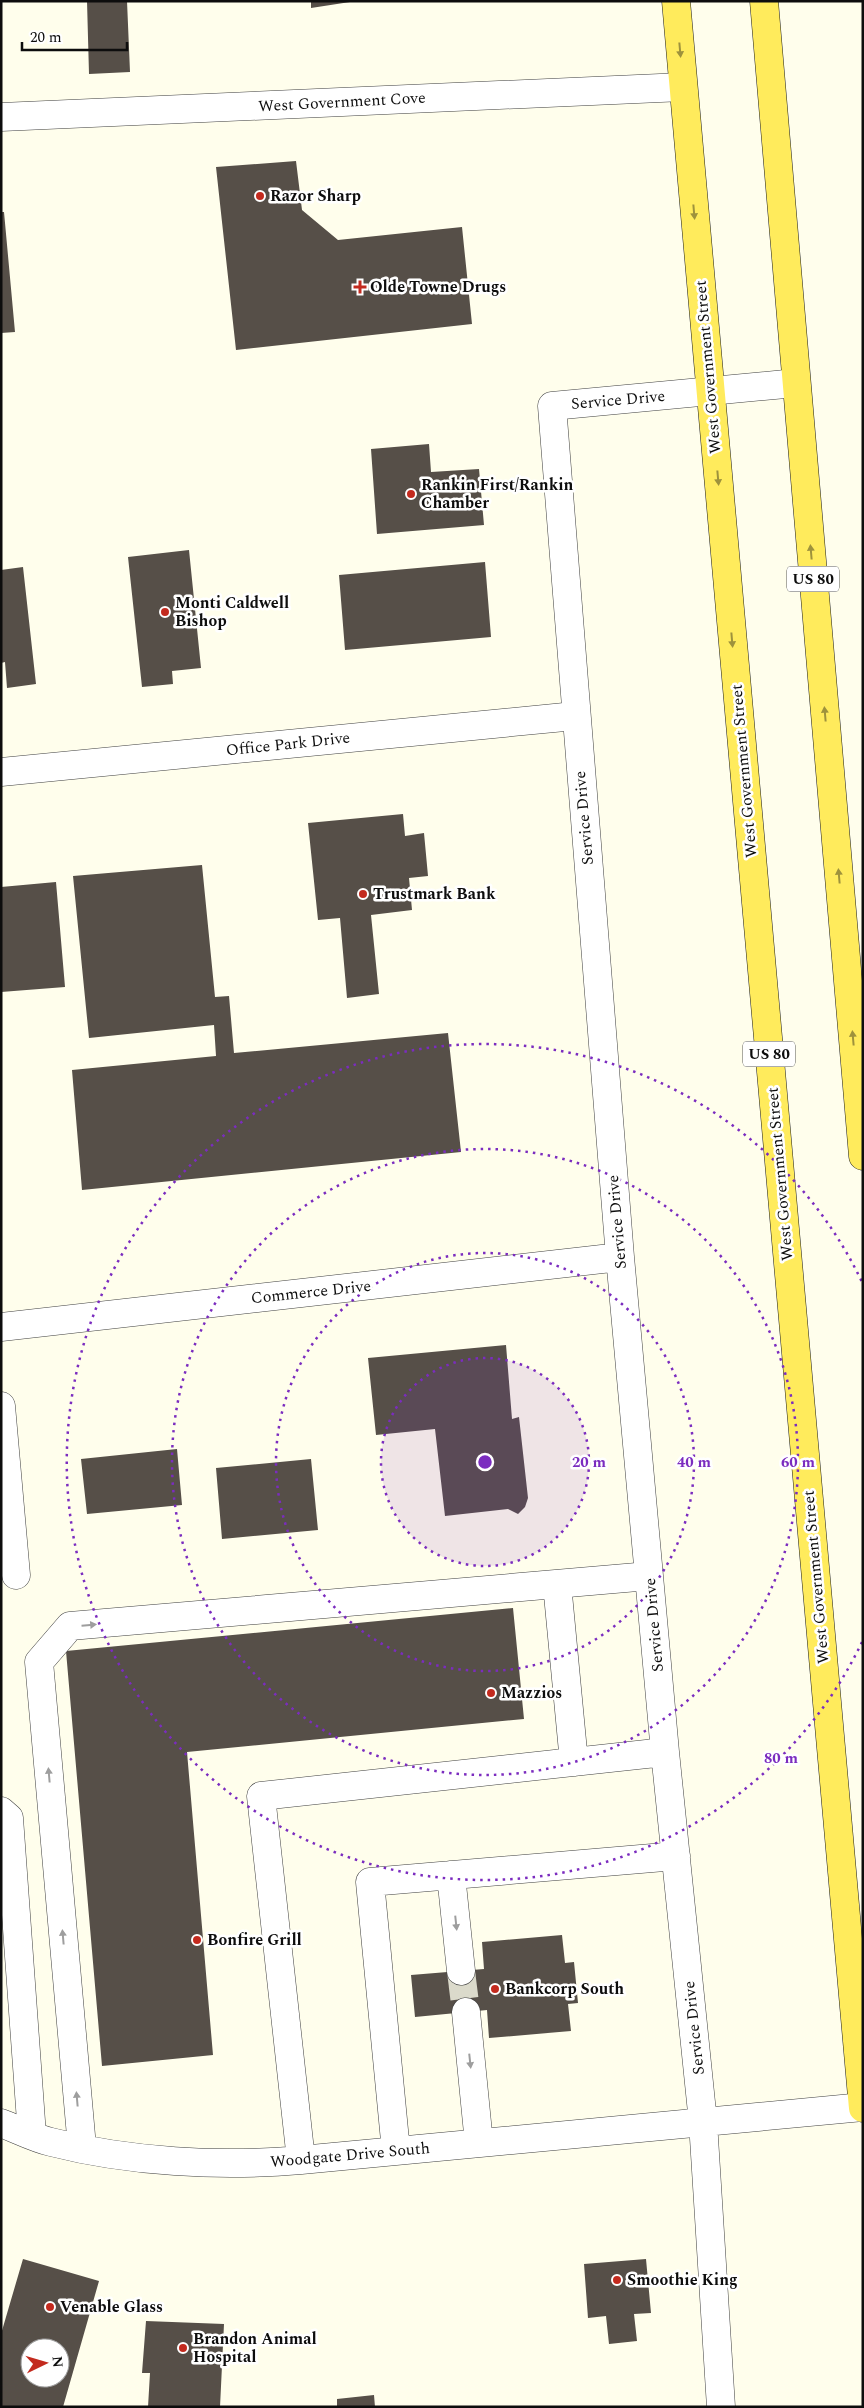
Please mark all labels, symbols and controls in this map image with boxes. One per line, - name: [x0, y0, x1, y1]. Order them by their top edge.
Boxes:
- scale bar: [22, 20, 128, 52]
- text: 20 m: [30, 26, 62, 49]
- one-way arrow: [676, 42, 684, 58]
- street label: West Government Cove: [258, 86, 426, 118]
- place label: Razor Sharp: [270, 184, 361, 208]
- marker: Razor Sharp: [254, 190, 266, 202]
- one-way arrow: [690, 204, 698, 220]
- place label: Olde Towne Drugs: [370, 275, 506, 299]
- street label: West Government Street: [688, 279, 728, 455]
- marker: Olde Towne Drugs: [354, 281, 366, 293]
- street label: Service Drive: [570, 384, 666, 416]
- one-way arrow: [714, 470, 722, 486]
- place label: Rankin First/Rankin Chamber: [421, 473, 573, 515]
- marker: Rankin First/Rankin Chamber: [405, 488, 417, 500]
- one-way arrow: [806, 544, 814, 560]
- road number: US 80: [787, 566, 839, 592]
- place label: Monti Caldwell Bishop: [175, 591, 289, 633]
- marker: Monti Caldwell Bishop: [159, 606, 171, 618]
- one-way arrow: [729, 632, 737, 648]
- street label: West Government Street: [724, 683, 764, 859]
- one-way arrow: [820, 706, 828, 722]
- street label: Office Park Drive: [225, 726, 351, 762]
- street label: Service Drive: [568, 770, 600, 866]
- one-way arrow: [834, 868, 842, 884]
- place label: Trustmark Bank: [373, 882, 496, 906]
- marker: Trustmark Bank: [357, 888, 369, 900]
- one-way arrow: [848, 1030, 856, 1046]
- road number: US 80: [743, 1042, 795, 1066]
- street label: West Government Street: [760, 1086, 800, 1262]
- street label: Service Drive: [601, 1174, 633, 1270]
- street label: Commerce Drive: [250, 1274, 372, 1310]
- text: 20 m: [572, 1451, 607, 1474]
- text: 40 m: [677, 1451, 712, 1474]
- text: 60 m: [781, 1451, 816, 1474]
- centre of rings: [476, 1453, 494, 1471]
- street label: West Government Street: [796, 1489, 836, 1665]
- street label: Service Drive: [638, 1577, 670, 1673]
- one-way arrow: [81, 1620, 97, 1628]
- place label: Mazzios: [501, 1681, 562, 1705]
- marker: Mazzios: [485, 1687, 497, 1699]
- text: 80 m: [764, 1747, 799, 1770]
- one-way arrow: [44, 1767, 52, 1783]
- one-way arrow: [452, 1915, 460, 1931]
- place label: Bonfire Grill: [207, 1928, 302, 1952]
- one-way arrow: [59, 1929, 67, 1945]
- marker: Bonfire Grill: [191, 1934, 203, 1946]
- place label: Bankcorp South: [505, 1977, 624, 2001]
- street label: Service Drive: [677, 1980, 711, 2076]
- marker: Bankcorp South: [489, 1983, 501, 1995]
- one-way arrow: [467, 2053, 475, 2069]
- one-way arrow: [73, 2091, 81, 2107]
- street label: Woodgate Drive South: [269, 2136, 431, 2174]
- place label: Smoothie King: [627, 2268, 738, 2292]
- marker: Smoothie King: [611, 2274, 623, 2286]
- place label: Venable Glass: [60, 2295, 163, 2319]
- marker: Venable Glass: [44, 2301, 56, 2313]
- place label: Brandon Animal Hospital: [193, 2327, 317, 2369]
- north arrow: [20, 2338, 70, 2388]
- marker: Brandon Animal Hospital: [177, 2342, 189, 2354]
- text: N: [46, 2355, 68, 2369]

